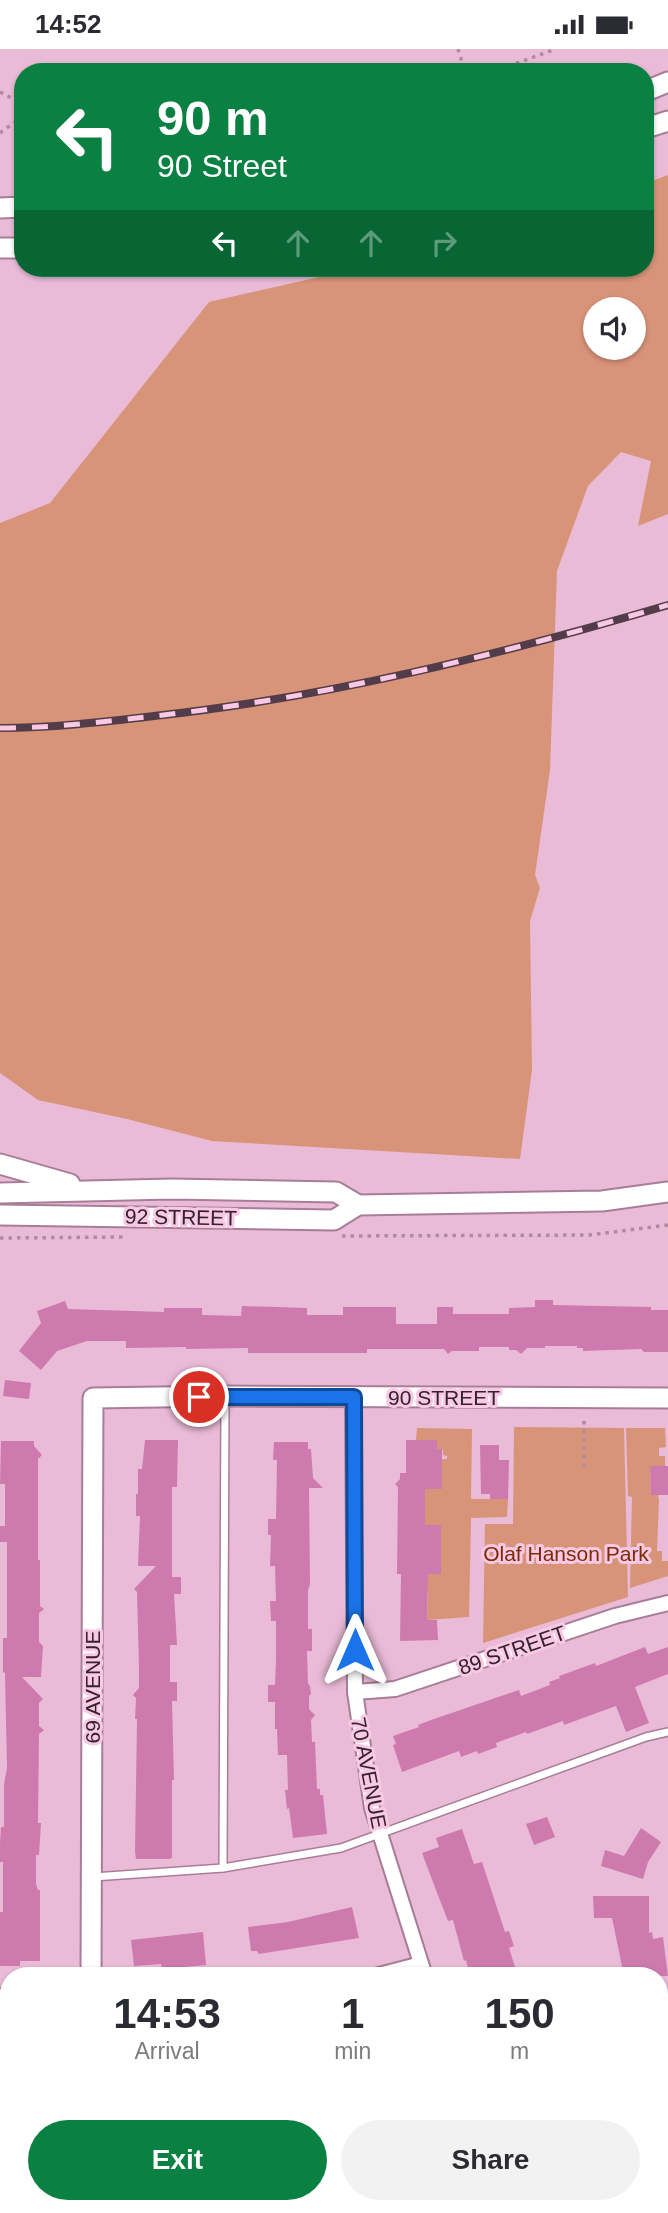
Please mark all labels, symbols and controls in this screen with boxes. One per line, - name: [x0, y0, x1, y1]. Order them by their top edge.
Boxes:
- text: 14:52: [35, 9, 102, 39]
- icon: left: [42, 91, 133, 182]
- text: 90 m: [157, 91, 269, 145]
- text: 90 Street: [157, 148, 287, 184]
- icon: left: [206, 224, 244, 262]
- icon: ahead: [279, 224, 317, 262]
- icon: ahead: [352, 224, 390, 262]
- icon: right: [425, 224, 463, 262]
- map controls: [583, 297, 646, 360]
- button: sound: [583, 297, 646, 360]
- street label: 92 STREET: [125, 1205, 237, 1229]
- pin: [169, 1367, 229, 1427]
- icon: arrive: [180, 1378, 218, 1416]
- street label: 90 STREET: [388, 1386, 500, 1409]
- park label: Olaf Hanson Park: [483, 1542, 649, 1565]
- position arrow: [318, 1613, 392, 1687]
- street label: 89 STREET: [455, 1621, 569, 1679]
- street label: 69 AVENUE: [81, 1631, 104, 1743]
- street label: 70 AVENUE: [347, 1715, 391, 1831]
- text: 14:53: [113, 1990, 221, 2037]
- text: 1: [341, 1990, 364, 2037]
- text: 150: [485, 1990, 555, 2037]
- text: Arrival: [134, 2038, 200, 2064]
- text: min: [334, 2038, 371, 2064]
- text: m: [510, 2038, 529, 2064]
- button: Exit: [28, 2120, 327, 2200]
- button: Share: [341, 2120, 640, 2200]

